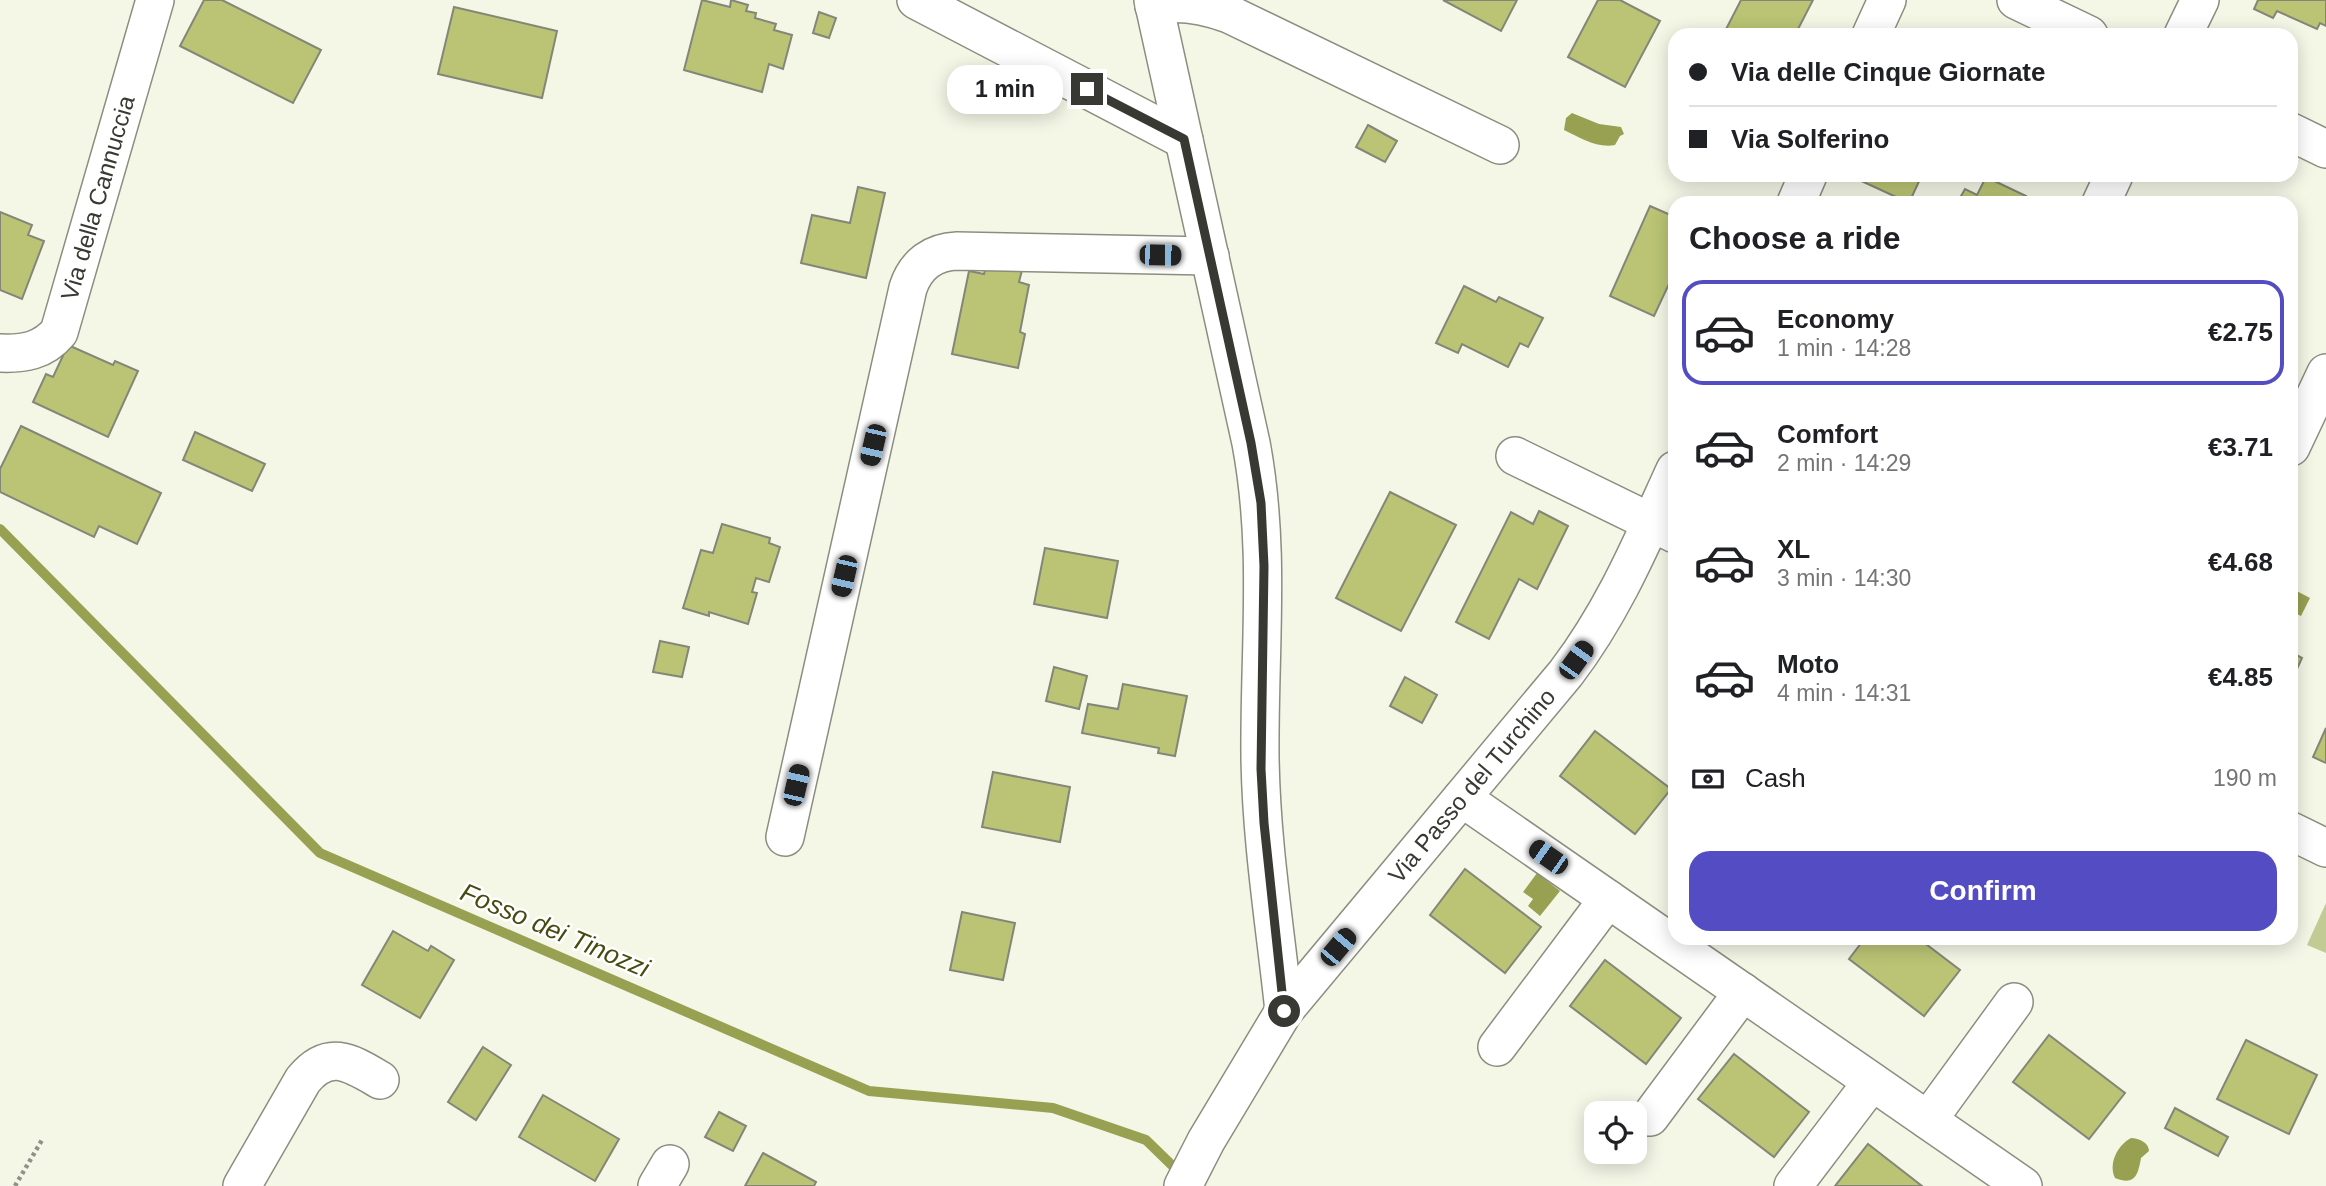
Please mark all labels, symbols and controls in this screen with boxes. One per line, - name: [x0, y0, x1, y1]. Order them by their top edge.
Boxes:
- text: Via delle Cinque Giornate: [1731, 57, 2046, 87]
- callout: 1 min: [947, 64, 1062, 114]
- route end: [1071, 73, 1103, 105]
- text: 1 min: [975, 76, 1035, 102]
- street label: Via della Cannuccia: [55, 92, 140, 303]
- text: Via Solferino: [1731, 124, 1889, 154]
- text: Choose a ride: [1689, 220, 1901, 256]
- car: [1139, 244, 1182, 266]
- icon: car: [1693, 301, 1756, 364]
- text: Economy: [1777, 304, 1894, 334]
- text: €2.75: [2208, 317, 2273, 347]
- text: 1 min · 14:28: [1777, 335, 1911, 361]
- icon: car: [1693, 416, 1756, 479]
- text: Comfort: [1777, 419, 1878, 449]
- car: [859, 422, 888, 468]
- text: €3.71: [2208, 432, 2273, 462]
- text: 2 min · 14:29: [1777, 450, 1911, 476]
- icon: car: [1693, 531, 1756, 594]
- text: XL: [1777, 534, 1810, 564]
- text: €4.68: [2208, 547, 2273, 577]
- car: [830, 553, 859, 599]
- text: 3 min · 14:30: [1777, 565, 1911, 591]
- car: [1556, 637, 1597, 683]
- icon: car: [1693, 646, 1756, 709]
- text: Moto: [1777, 649, 1839, 679]
- text: €4.85: [2208, 662, 2273, 692]
- text: 4 min · 14:31: [1777, 680, 1911, 706]
- street label: Via Passo del Turchino: [1383, 683, 1561, 888]
- icon: cash: [1689, 760, 1727, 798]
- car: [782, 762, 811, 808]
- text: Cash: [1745, 763, 1806, 793]
- text: 190 m: [2213, 765, 2277, 791]
- car: [1525, 836, 1572, 878]
- button: Confirm: [1689, 851, 2277, 931]
- water label: Fosso dei Tinozzi: [456, 877, 655, 984]
- car: [1317, 924, 1360, 970]
- route start: [1268, 995, 1300, 1027]
- map controls: [1584, 1101, 1647, 1164]
- button: locate: [1584, 1101, 1647, 1164]

